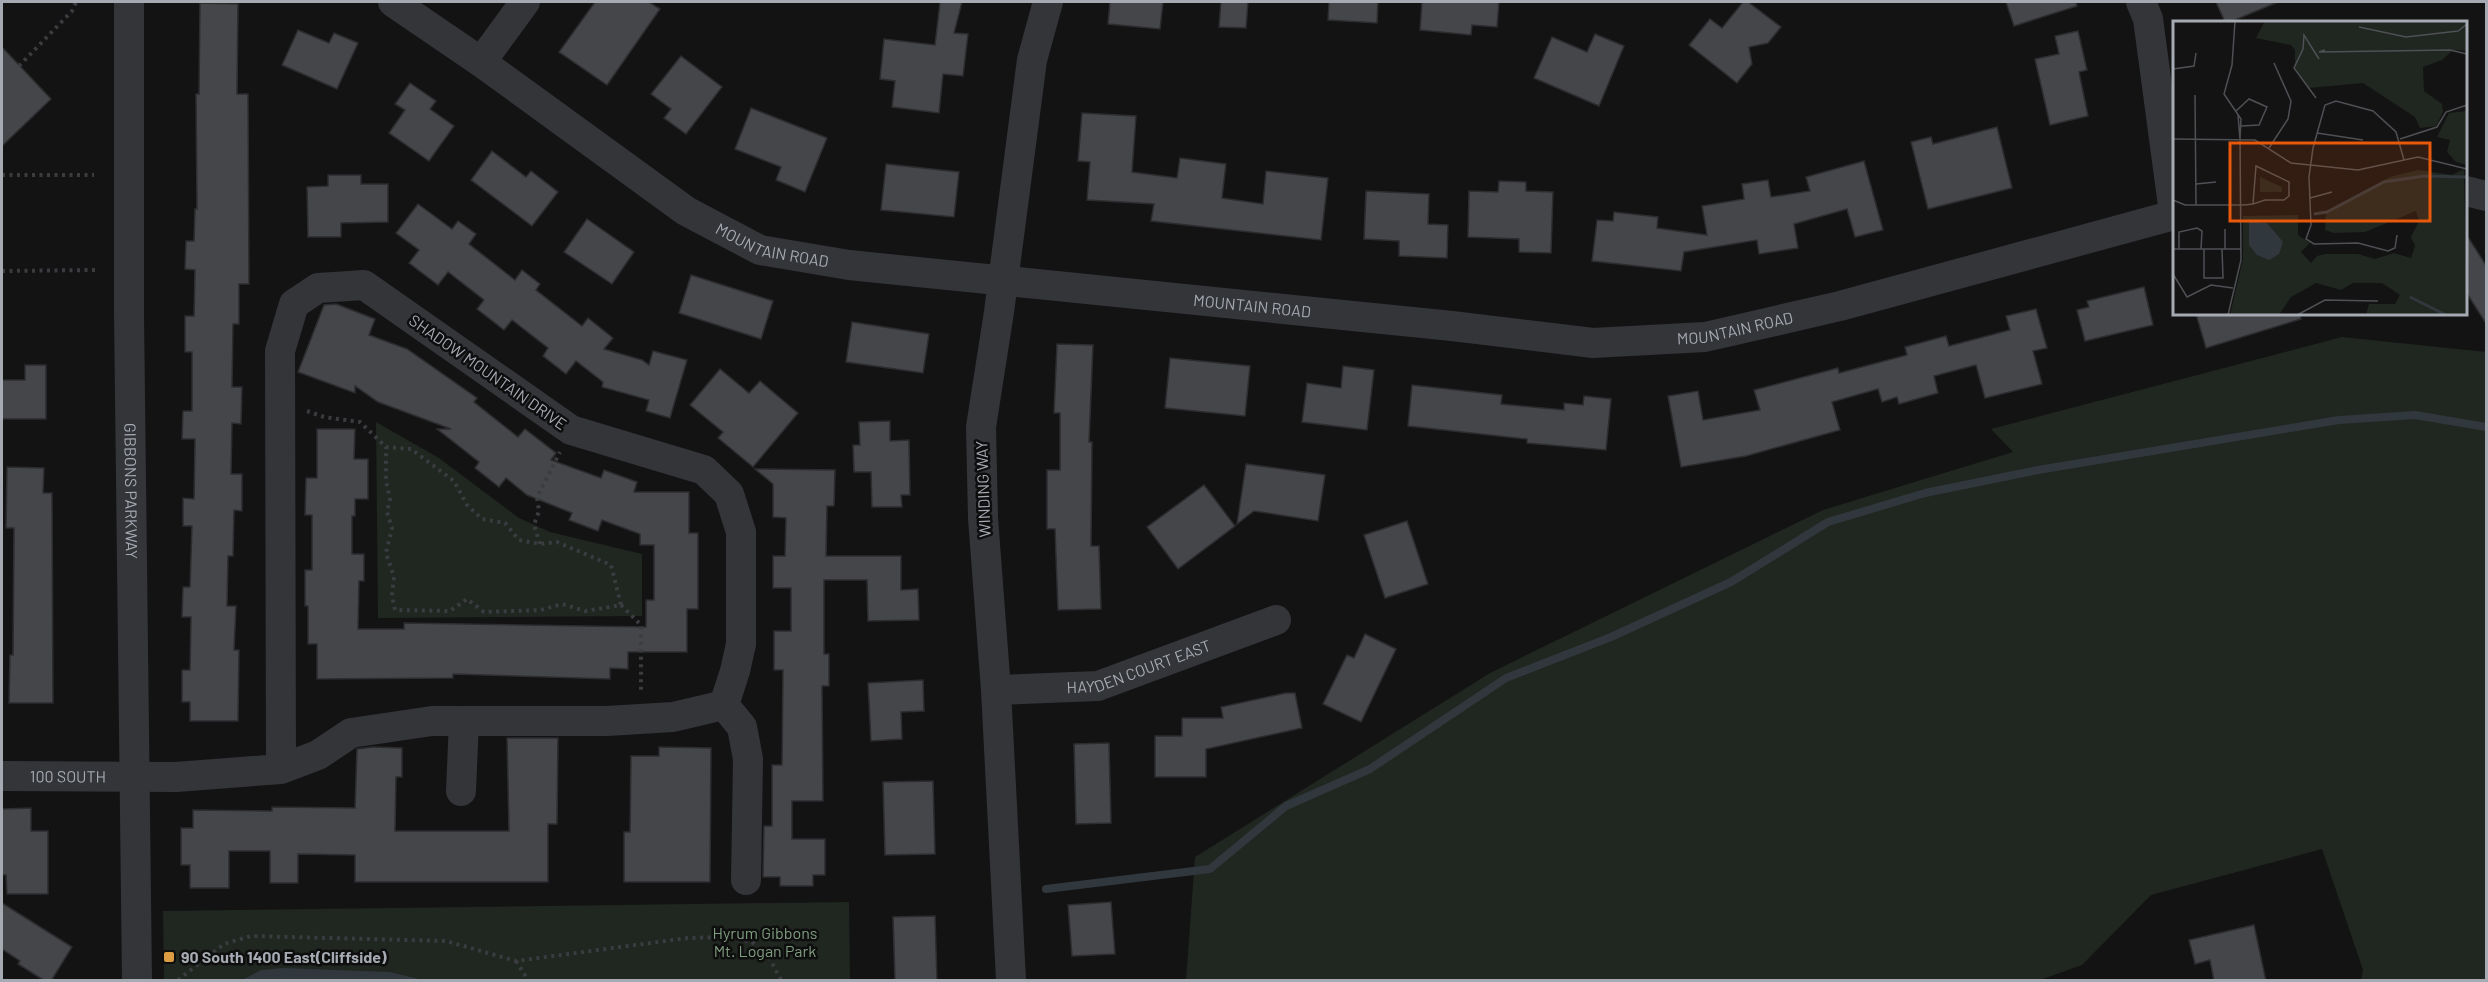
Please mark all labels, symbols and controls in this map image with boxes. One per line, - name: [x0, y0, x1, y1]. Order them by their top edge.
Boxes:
- inset map: [2173, 21, 2467, 315]
- street label: MOUNTAIN ROAD: [713, 218, 830, 270]
- street label: MOUNTAIN ROAD: [1192, 290, 1312, 321]
- street label: MOUNTAIN ROAD: [1676, 307, 1795, 347]
- street label: SHADOW MOUNTAIN DRIVE: [406, 310, 571, 433]
- street label: GIBBONS PARKWAY: [121, 423, 142, 559]
- street label: WINDING WAY: [971, 440, 994, 538]
- street label: HAYDEN COURT EAST: [1066, 635, 1213, 696]
- street label: 100 SOUTH: [30, 766, 106, 786]
- park label: Hyrum Gibbons Mt. Logan Park: [713, 923, 817, 960]
- place label: 90 South 1400 East(Cliffside): [181, 947, 387, 966]
- marker: 90 South 1400 East(Cliffside): [162, 950, 176, 964]

